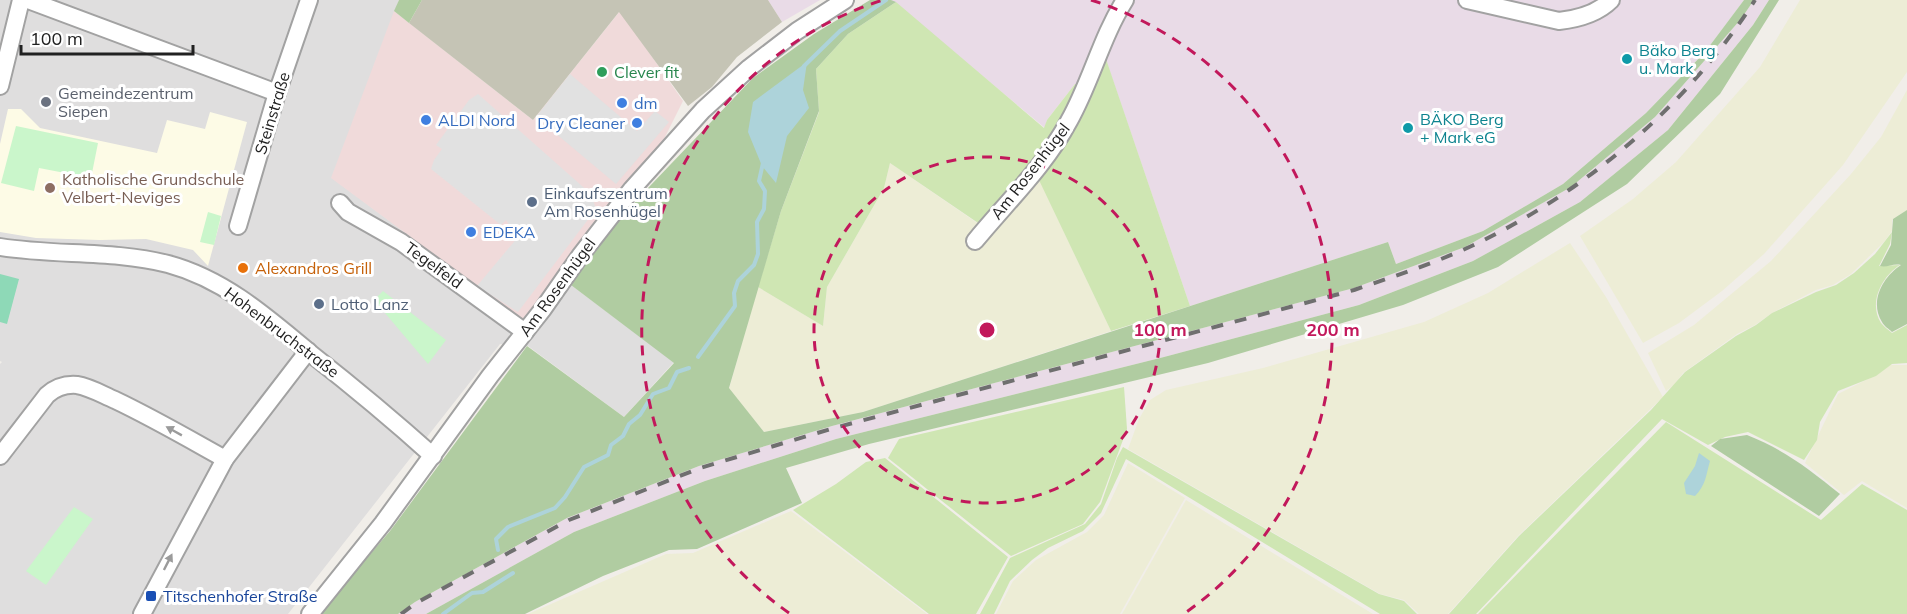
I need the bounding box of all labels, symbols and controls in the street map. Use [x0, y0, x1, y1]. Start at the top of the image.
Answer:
scale bar [21, 18, 194, 56]
text: 100 m [30, 27, 83, 50]
place label: Bäko Berg u. Mark [1639, 40, 1716, 78]
marker: Bäko Berg u. Mark [1620, 52, 1634, 66]
place label: Clever fit [614, 62, 680, 82]
marker: Clever fit [595, 65, 609, 79]
street label: Steinstraße [250, 69, 294, 157]
place label: Gemeindezentrum Siepen [58, 83, 194, 121]
place label: dm [634, 93, 658, 113]
marker: Gemeindezentrum Siepen [39, 95, 53, 109]
marker: dm [615, 96, 629, 110]
place label: BÄKO Berg + Mark eG [1420, 109, 1504, 147]
place label: ALDI Nord [438, 110, 515, 130]
marker: ALDI Nord [419, 113, 433, 127]
place label: Dry Cleaner [537, 113, 625, 133]
marker: Dry Cleaner [630, 116, 644, 130]
street label: Am Rosenhügel [986, 119, 1074, 223]
marker: BÄKO Berg + Mark eG [1401, 121, 1415, 135]
place label: Katholische Grundschule Velbert-Neviges [62, 169, 244, 207]
marker: Katholische Grundschule Velbert-Neviges [43, 181, 57, 195]
place label: Einkaufszentrum Am Rosenhügel [544, 183, 668, 221]
marker: Einkaufszentrum Am Rosenhügel [525, 195, 539, 209]
place label: EDEKA [483, 222, 535, 242]
marker: EDEKA [464, 225, 478, 239]
street label: Am Rosenhügel [515, 234, 599, 340]
street label: Tegelfeld [401, 237, 467, 293]
place label: Alexandros Grill [255, 258, 372, 278]
marker: Alexandros Grill [236, 261, 250, 275]
street label: Hohenbruchstraße [221, 282, 343, 382]
place label: Lotto Lanz [331, 294, 409, 314]
marker: Lotto Lanz [312, 297, 326, 311]
text: 100 m [1133, 318, 1187, 341]
text: 200 m [1306, 318, 1360, 341]
centre of rings [977, 320, 997, 340]
one-way arrow [165, 426, 182, 436]
one-way arrow [163, 553, 173, 571]
place label: Titschenhofer Straße [163, 586, 317, 606]
marker: Titschenhofer Straße [144, 589, 158, 603]

